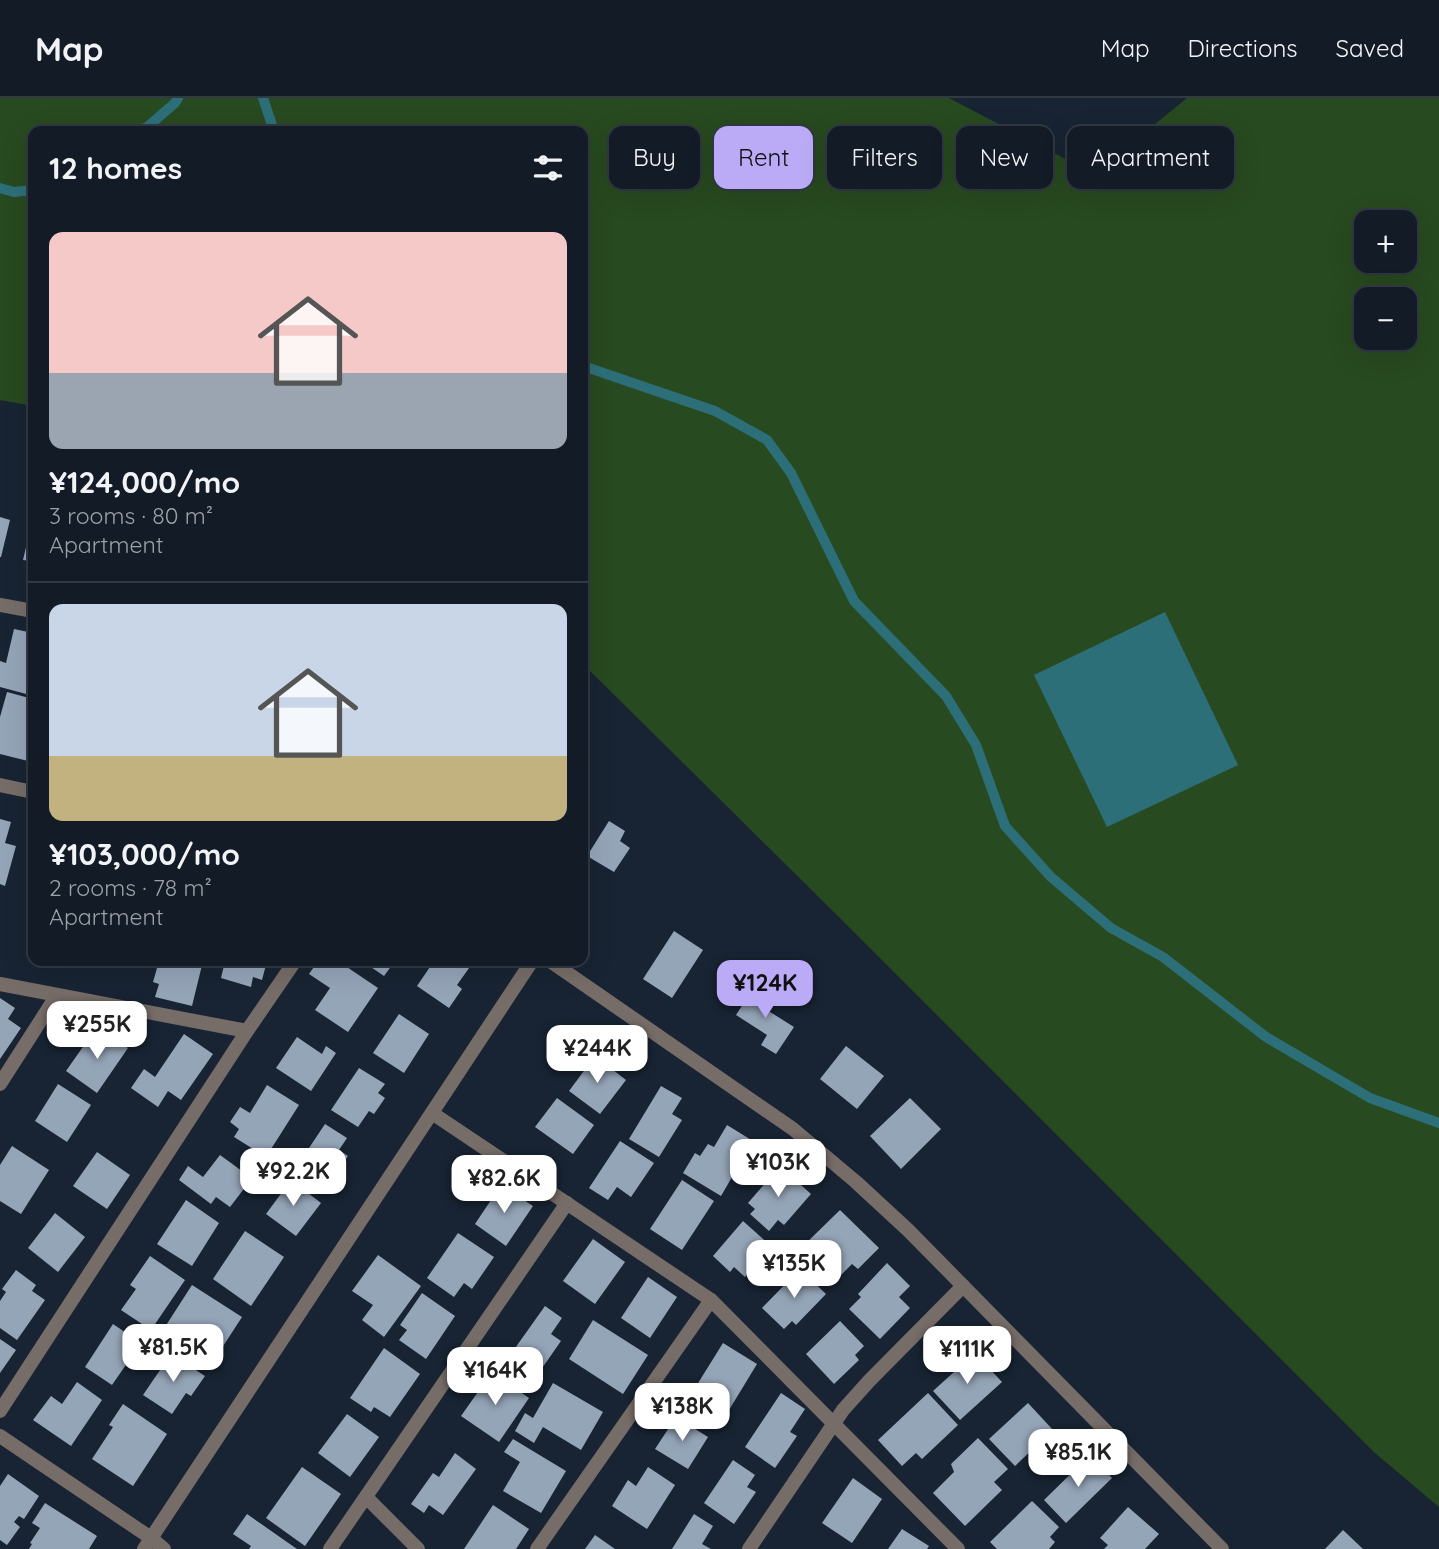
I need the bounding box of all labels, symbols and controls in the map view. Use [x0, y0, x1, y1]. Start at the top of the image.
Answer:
text: Map [35, 28, 103, 69]
text: Map [1101, 33, 1150, 63]
text: Directions [1188, 33, 1298, 63]
text: Saved [1336, 33, 1404, 63]
chip: Buy [609, 126, 700, 189]
chip: Rent [714, 126, 813, 189]
chip: Filters [827, 126, 942, 189]
chip: New [956, 126, 1053, 189]
chip: Apartment [1067, 126, 1234, 189]
text: 12 homes [49, 149, 182, 187]
icon: filters [529, 149, 567, 187]
map controls [1354, 210, 1417, 350]
button: + [1354, 210, 1417, 273]
icon: home [245, 278, 371, 404]
button: − [1354, 287, 1417, 350]
text: ¥124,000/mo [49, 463, 240, 501]
text: 3 rooms · 80 m² [49, 501, 213, 530]
text: Apartment [49, 530, 163, 559]
icon: home [245, 650, 371, 776]
text: ¥103,000/mo [49, 835, 240, 873]
text: 2 rooms · 78 m² [49, 873, 212, 902]
text: Apartment [49, 902, 163, 931]
pin: ¥124K [716, 960, 814, 1020]
text: ¥124K [733, 968, 797, 997]
pin: ¥255K [48, 1002, 146, 1061]
text: ¥255K [63, 1009, 131, 1038]
pin: ¥244K [548, 1026, 646, 1085]
text: ¥244K [563, 1033, 631, 1062]
pin: ¥103K [729, 1140, 827, 1199]
text: ¥103K [746, 1147, 810, 1176]
pin: ¥92.2K [236, 1148, 350, 1208]
text: ¥92.2K [256, 1156, 330, 1185]
pin: ¥82.6K [447, 1156, 561, 1215]
text: ¥82.6K [468, 1163, 540, 1192]
pin: ¥135K [745, 1240, 843, 1300]
text: ¥135K [762, 1248, 826, 1277]
pin: ¥81.5K [116, 1324, 230, 1384]
pin: ¥111K [918, 1326, 1016, 1386]
text: ¥81.5K [138, 1332, 208, 1361]
text: ¥111K [939, 1334, 995, 1363]
pin: ¥164K [446, 1348, 544, 1407]
text: ¥164K [463, 1355, 527, 1384]
pin: ¥138K [633, 1384, 731, 1443]
text: ¥138K [651, 1391, 713, 1420]
pin: ¥85.1K [1021, 1430, 1135, 1489]
text: ¥85.1K [1044, 1437, 1112, 1466]

